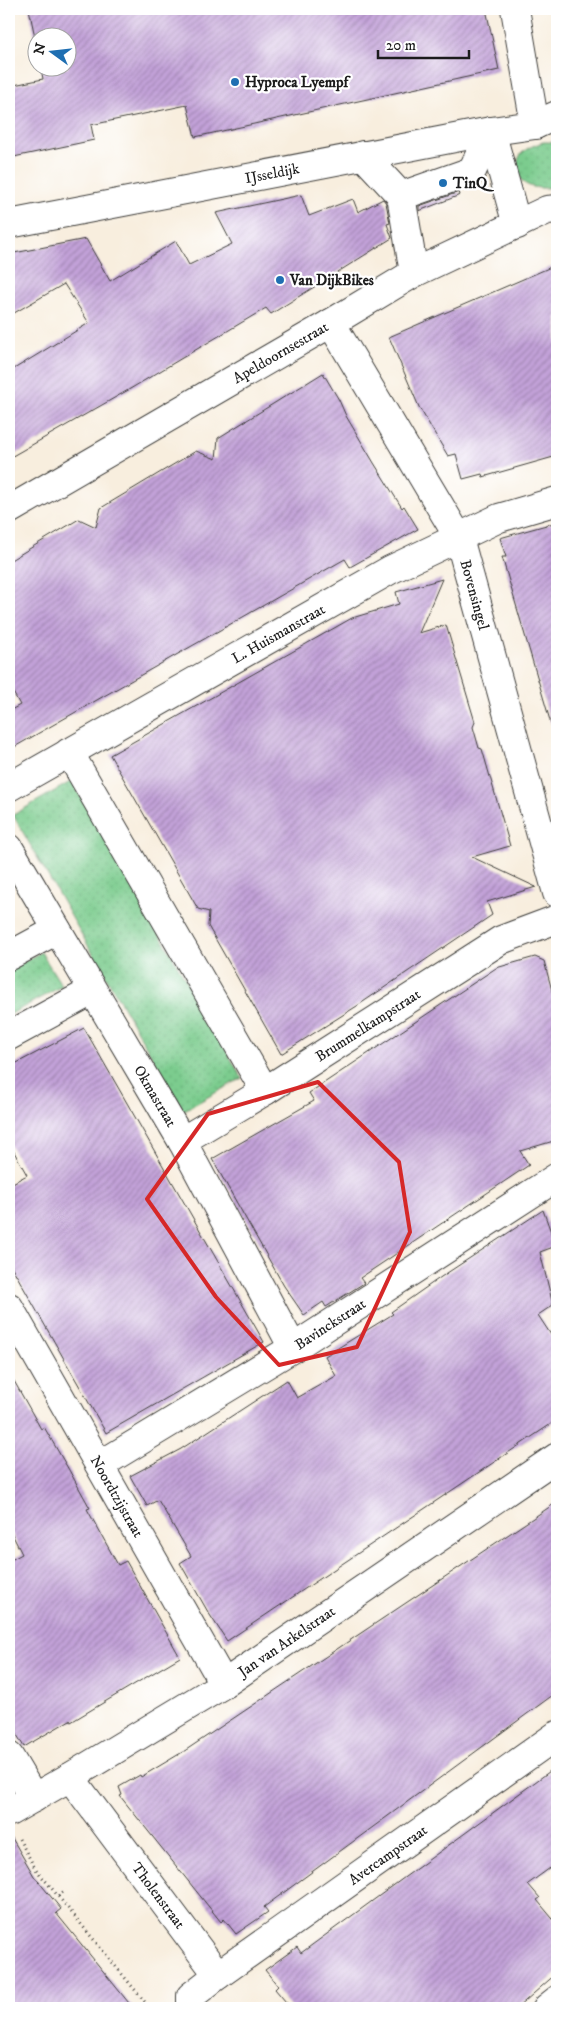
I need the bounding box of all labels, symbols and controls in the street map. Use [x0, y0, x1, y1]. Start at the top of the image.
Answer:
north arrow [28, 28, 78, 78]
scale bar [378, 28, 470, 60]
text: 20 m [386, 36, 416, 55]
text: N [30, 41, 51, 57]
place label: Hyproca Lyempf [245, 73, 351, 92]
marker: Hyproca Lyempf [229, 76, 241, 88]
street label: IJsseldijk [243, 159, 302, 188]
place label: TinQ [452, 174, 494, 193]
marker: TinQ [437, 177, 449, 189]
place label: Van DijkBikes [289, 271, 374, 290]
marker: Van DijkBikes [274, 274, 286, 286]
street label: Apeldoornsestraat [229, 317, 332, 388]
street label: Bovensingel [456, 557, 494, 632]
street label: L. Huismanstraat [228, 599, 329, 668]
street label: Brummelkampstraat [312, 984, 424, 1066]
street label: Okmastraat [130, 1062, 181, 1131]
street label: Bavinckstraat [291, 1294, 370, 1354]
street label: Noordtzijstraat [86, 1452, 148, 1541]
street label: Jan van Arkelstraat [233, 1601, 339, 1682]
street label: Avercampstraat [345, 1820, 431, 1889]
street label: Tholenstraat [128, 1859, 190, 1933]

